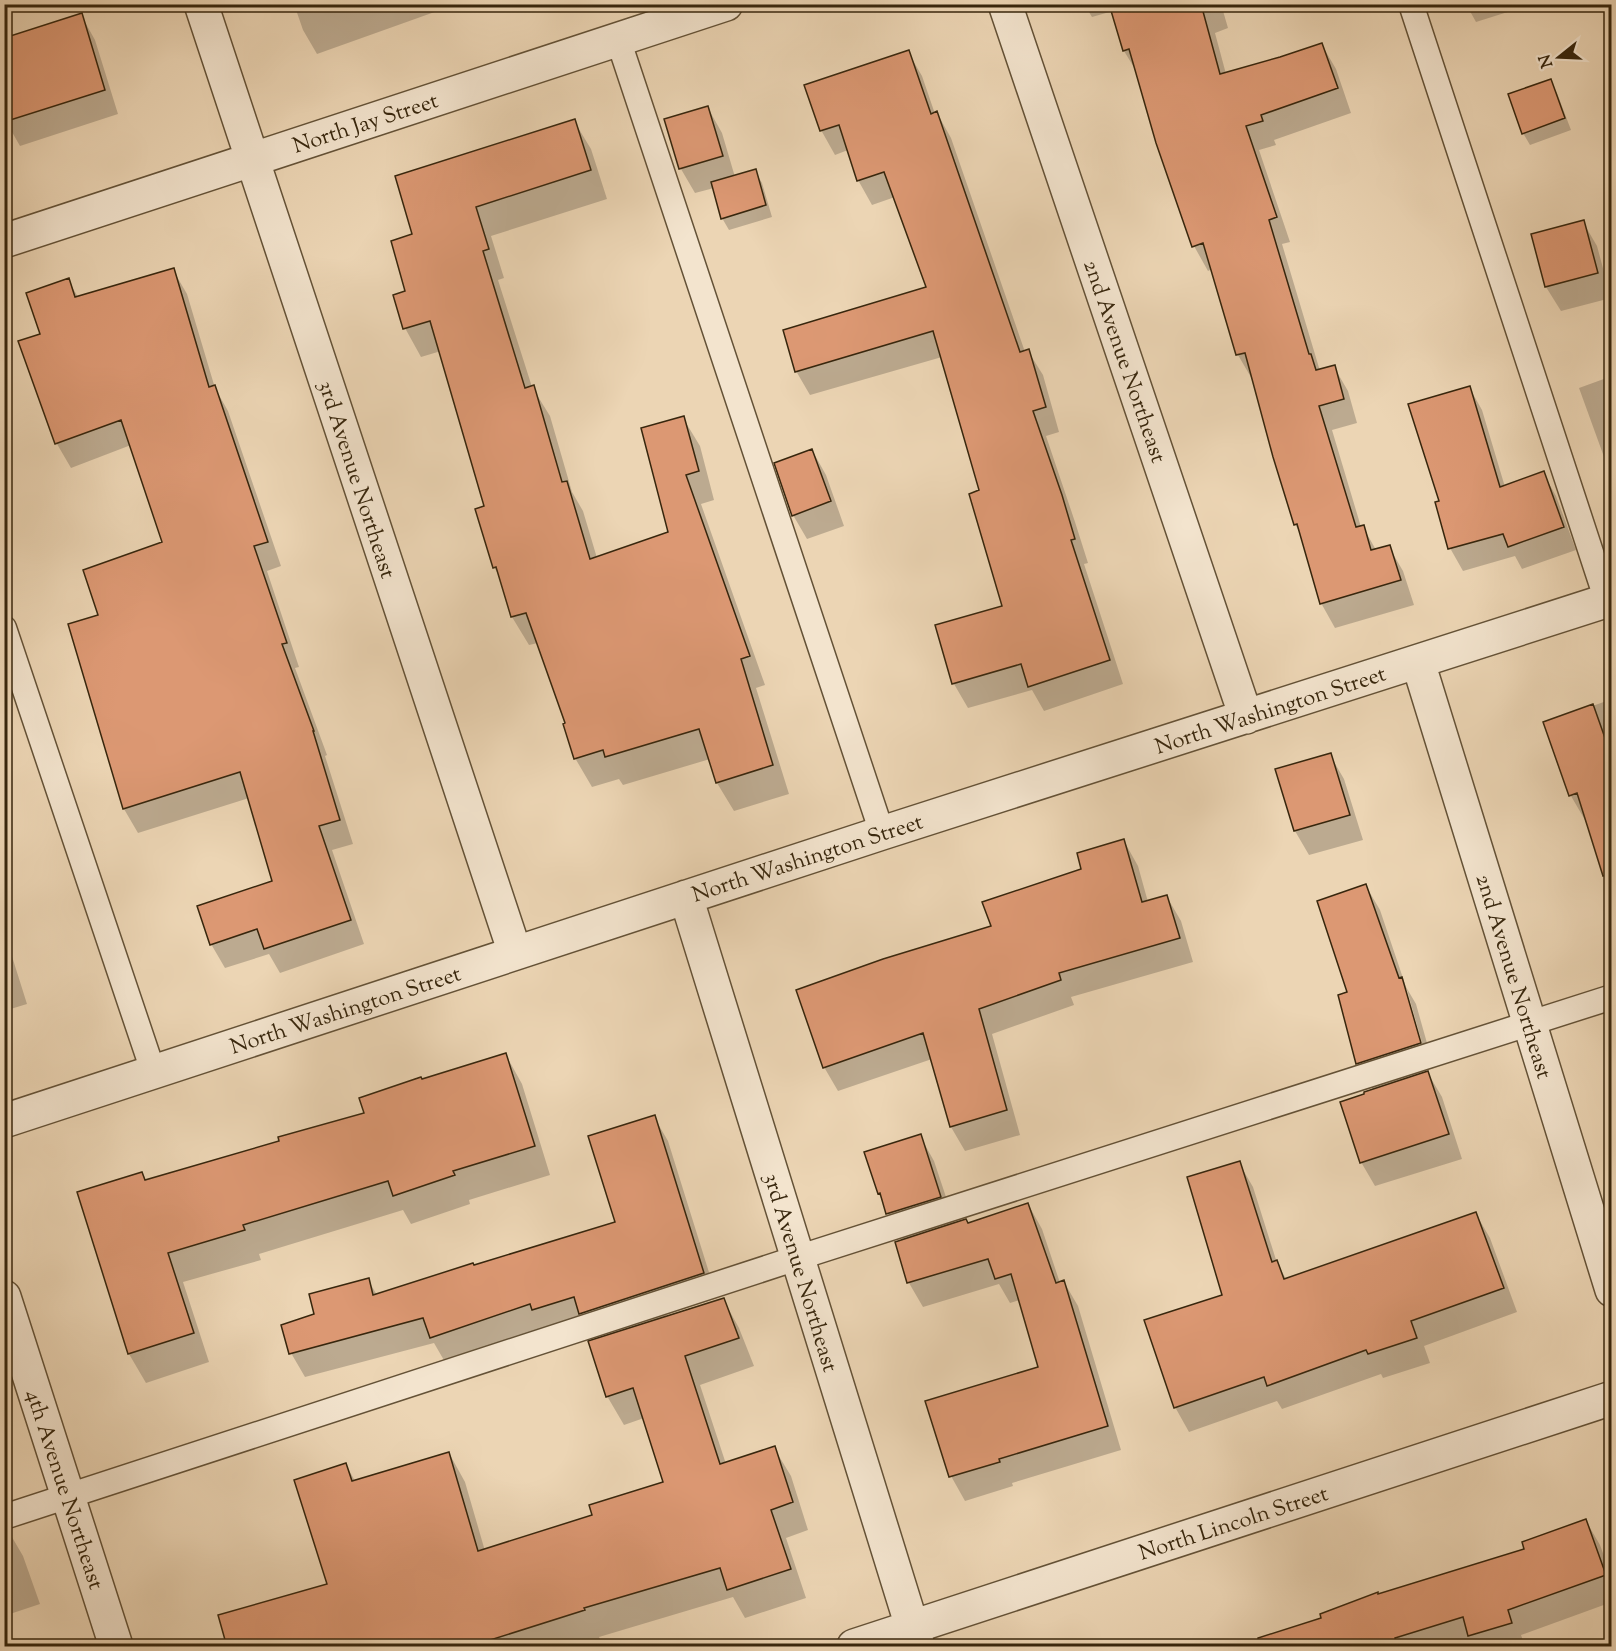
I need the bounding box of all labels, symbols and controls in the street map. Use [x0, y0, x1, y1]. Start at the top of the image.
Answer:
north arrow [1529, 27, 1589, 87]
text: N [1534, 51, 1560, 70]
street label: North Jay Street [289, 86, 443, 163]
street label: 2nd Avenue Northeast [1073, 256, 1173, 468]
street label: 3rd Avenue Northeast [308, 377, 402, 584]
street label: North Washington Street [1151, 659, 1391, 764]
street label: North Washington Street [688, 807, 928, 912]
street label: 2nd Avenue Northeast [1466, 870, 1559, 1084]
street label: North Washington Street [226, 959, 466, 1064]
street label: 3rd Avenue Northeast [754, 1169, 845, 1377]
street label: 4th Avenue Northeast [16, 1386, 111, 1594]
street label: North Lincoln Street [1135, 1479, 1333, 1571]

